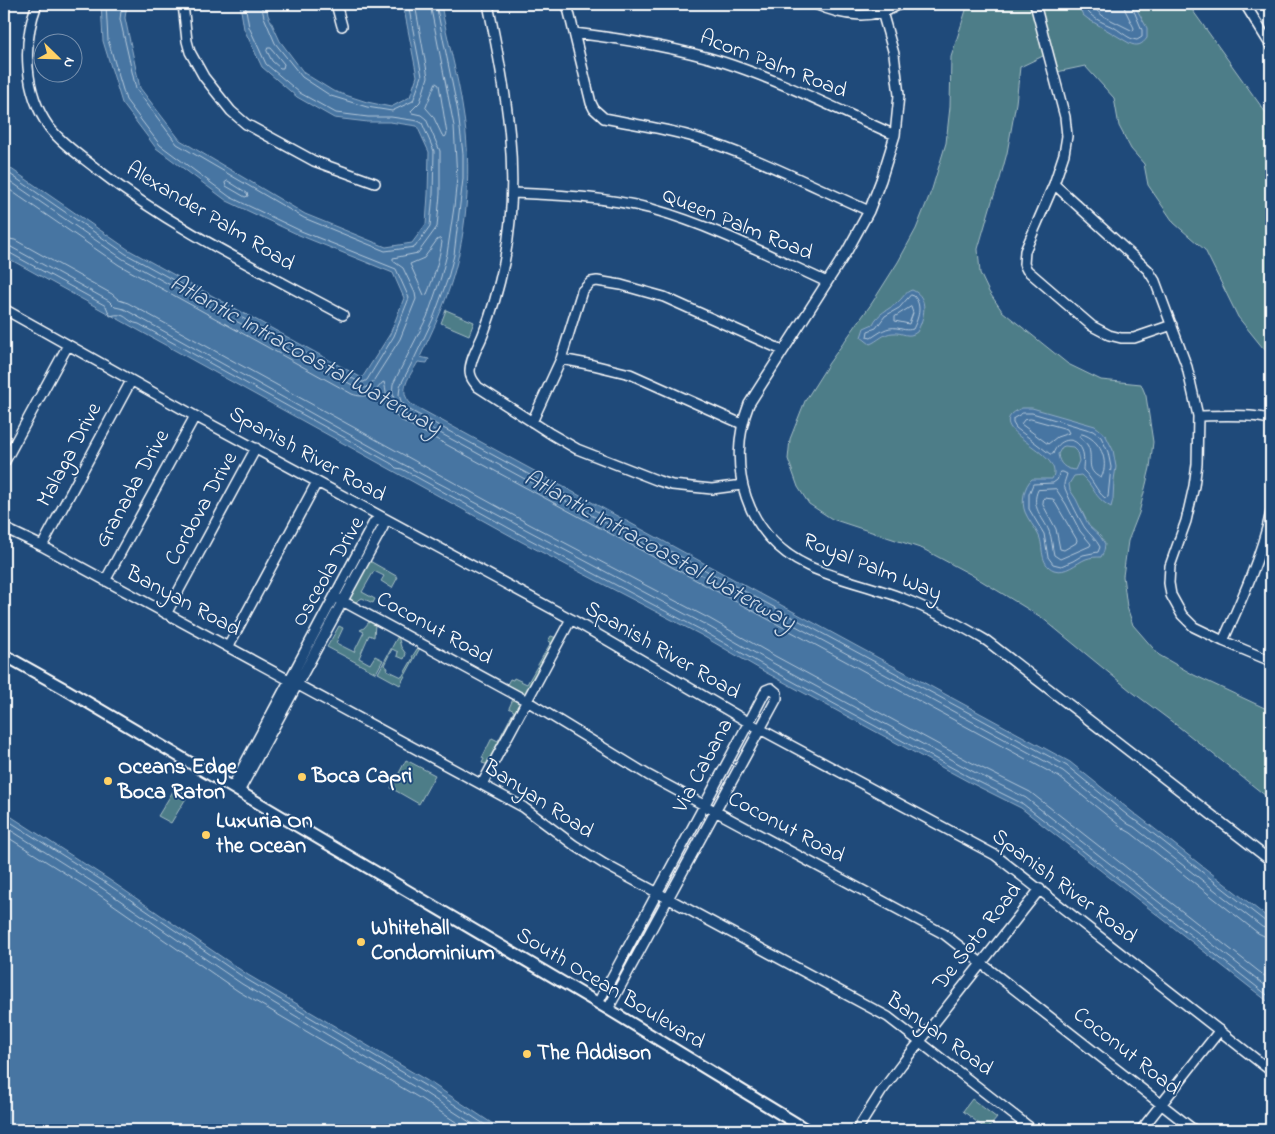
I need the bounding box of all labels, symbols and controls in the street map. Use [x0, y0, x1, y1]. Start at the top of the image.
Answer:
street label: Acorn Palm Road [695, 22, 851, 108]
north arrow [32, 32, 82, 82]
text: N [57, 54, 80, 71]
street label: Alexander Palm Road [120, 154, 300, 280]
street label: Queen Palm Road [657, 180, 817, 270]
water label: Atlantic Intracoastal Waterway [163, 267, 448, 446]
street label: Malaga Drive [29, 397, 112, 513]
street label: Spanish River Road [223, 399, 391, 511]
street label: Granada Drive [87, 424, 179, 554]
street label: Cordova Drive [157, 446, 247, 572]
water label: Atlantic Intracoastal Waterway [517, 462, 802, 641]
street label: Osceola Drive [284, 511, 374, 633]
street label: Royal Palm Way [797, 526, 946, 611]
street label: Banyan Road [119, 558, 246, 647]
street label: Coconut Road [370, 584, 498, 674]
street label: Spanish River Road [578, 593, 746, 709]
street label: Via Cabana [665, 713, 742, 820]
place label: Oceans Edge Boca Raton [117, 752, 238, 809]
street label: Banyan Road [475, 752, 599, 849]
place label: Boca Capri [311, 761, 412, 793]
marker: Boca Capri [296, 771, 308, 783]
marker: Oceans Edge Boca Raton [102, 775, 114, 787]
street label: Coconut Road [722, 784, 850, 872]
place label: Luxuria On the Ocean [215, 806, 313, 863]
street label: Spanish River Road [984, 821, 1144, 953]
marker: Luxuria On the Ocean [200, 829, 212, 841]
street label: De Soto Road [925, 876, 1030, 999]
place label: Whitehall Condominium [371, 913, 495, 970]
street label: South Ocean Boulevard [509, 920, 711, 1058]
marker: Whitehall Condominium [355, 936, 367, 948]
street label: Banyan Road [877, 984, 999, 1086]
street label: Coconut Road [1065, 1000, 1187, 1104]
place label: The Addison [537, 1038, 651, 1070]
marker: The Addison [521, 1048, 533, 1060]

